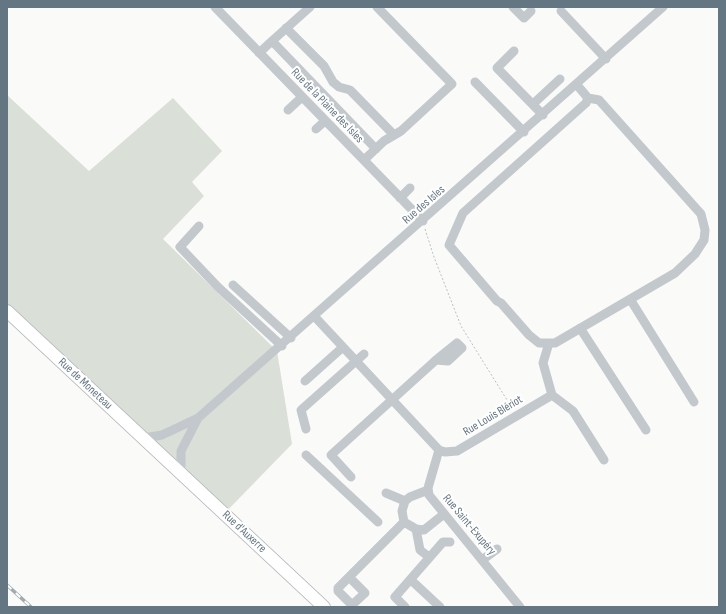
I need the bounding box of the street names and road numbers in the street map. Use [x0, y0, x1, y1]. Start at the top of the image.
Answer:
street label: Rue de la Plaine des Isles [288, 66, 366, 146]
street label: Rue des Isles [400, 183, 448, 227]
street label: Rue de Moneteau [55, 355, 115, 413]
street label: Rue Louis Blériot [461, 393, 525, 439]
street label: Rue Saint-Exupéry [439, 492, 499, 558]
street label: Rue d'Auxerre [219, 508, 269, 556]

